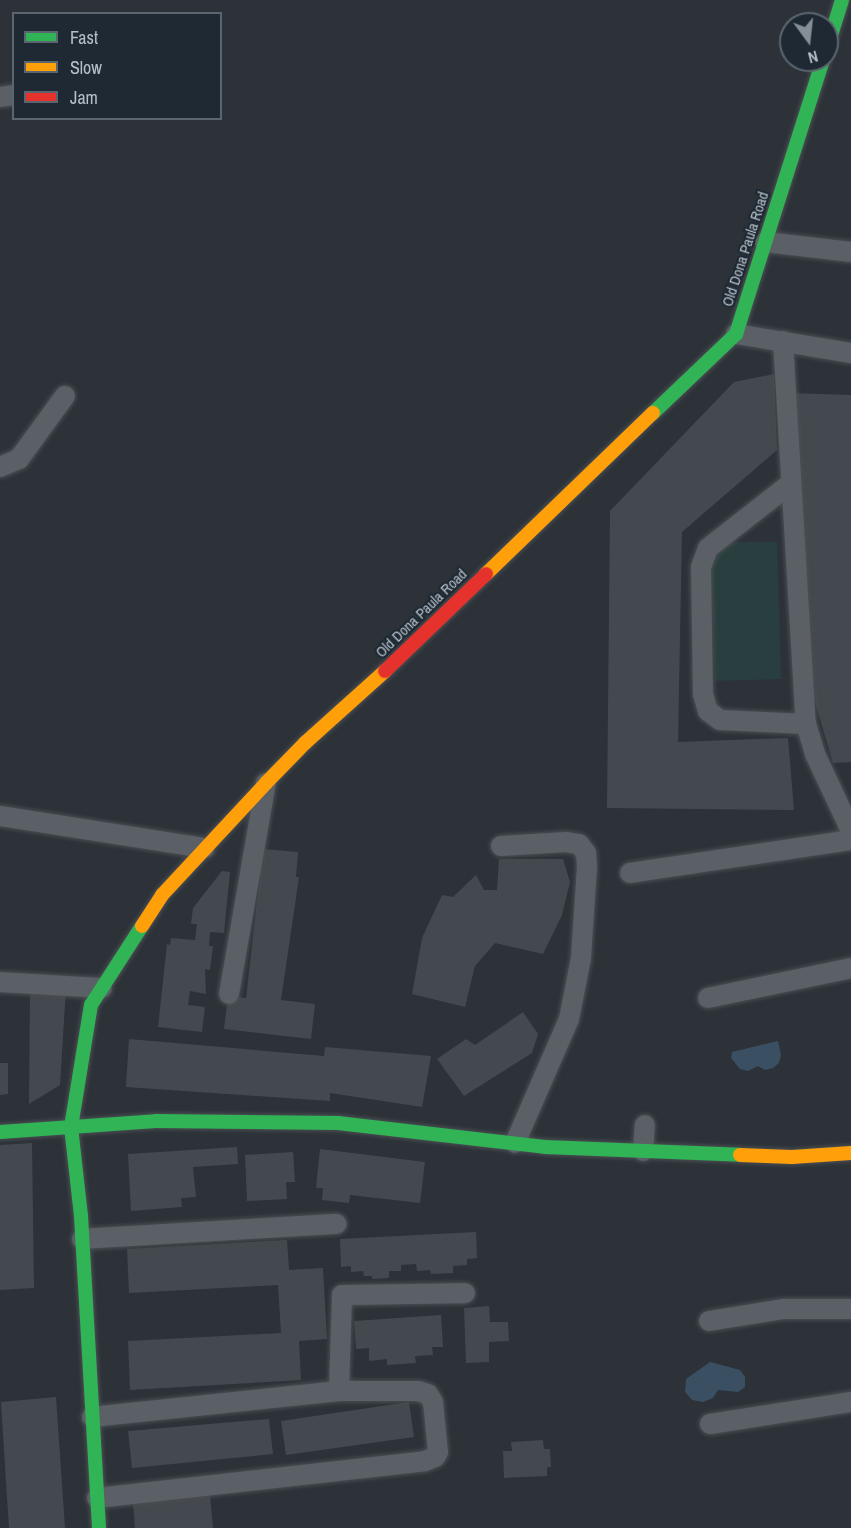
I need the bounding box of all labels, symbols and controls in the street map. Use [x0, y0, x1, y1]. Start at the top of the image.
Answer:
legend [12, 12, 222, 120]
north arrow [779, 12, 839, 72]
text: Fast [70, 25, 98, 50]
text: N [806, 46, 821, 69]
text: Slow [70, 55, 102, 80]
text: Jam [70, 85, 98, 110]
street label: Old Dona Paula Road [718, 189, 772, 309]
street label: Old Dona Paula Road [372, 565, 470, 661]

